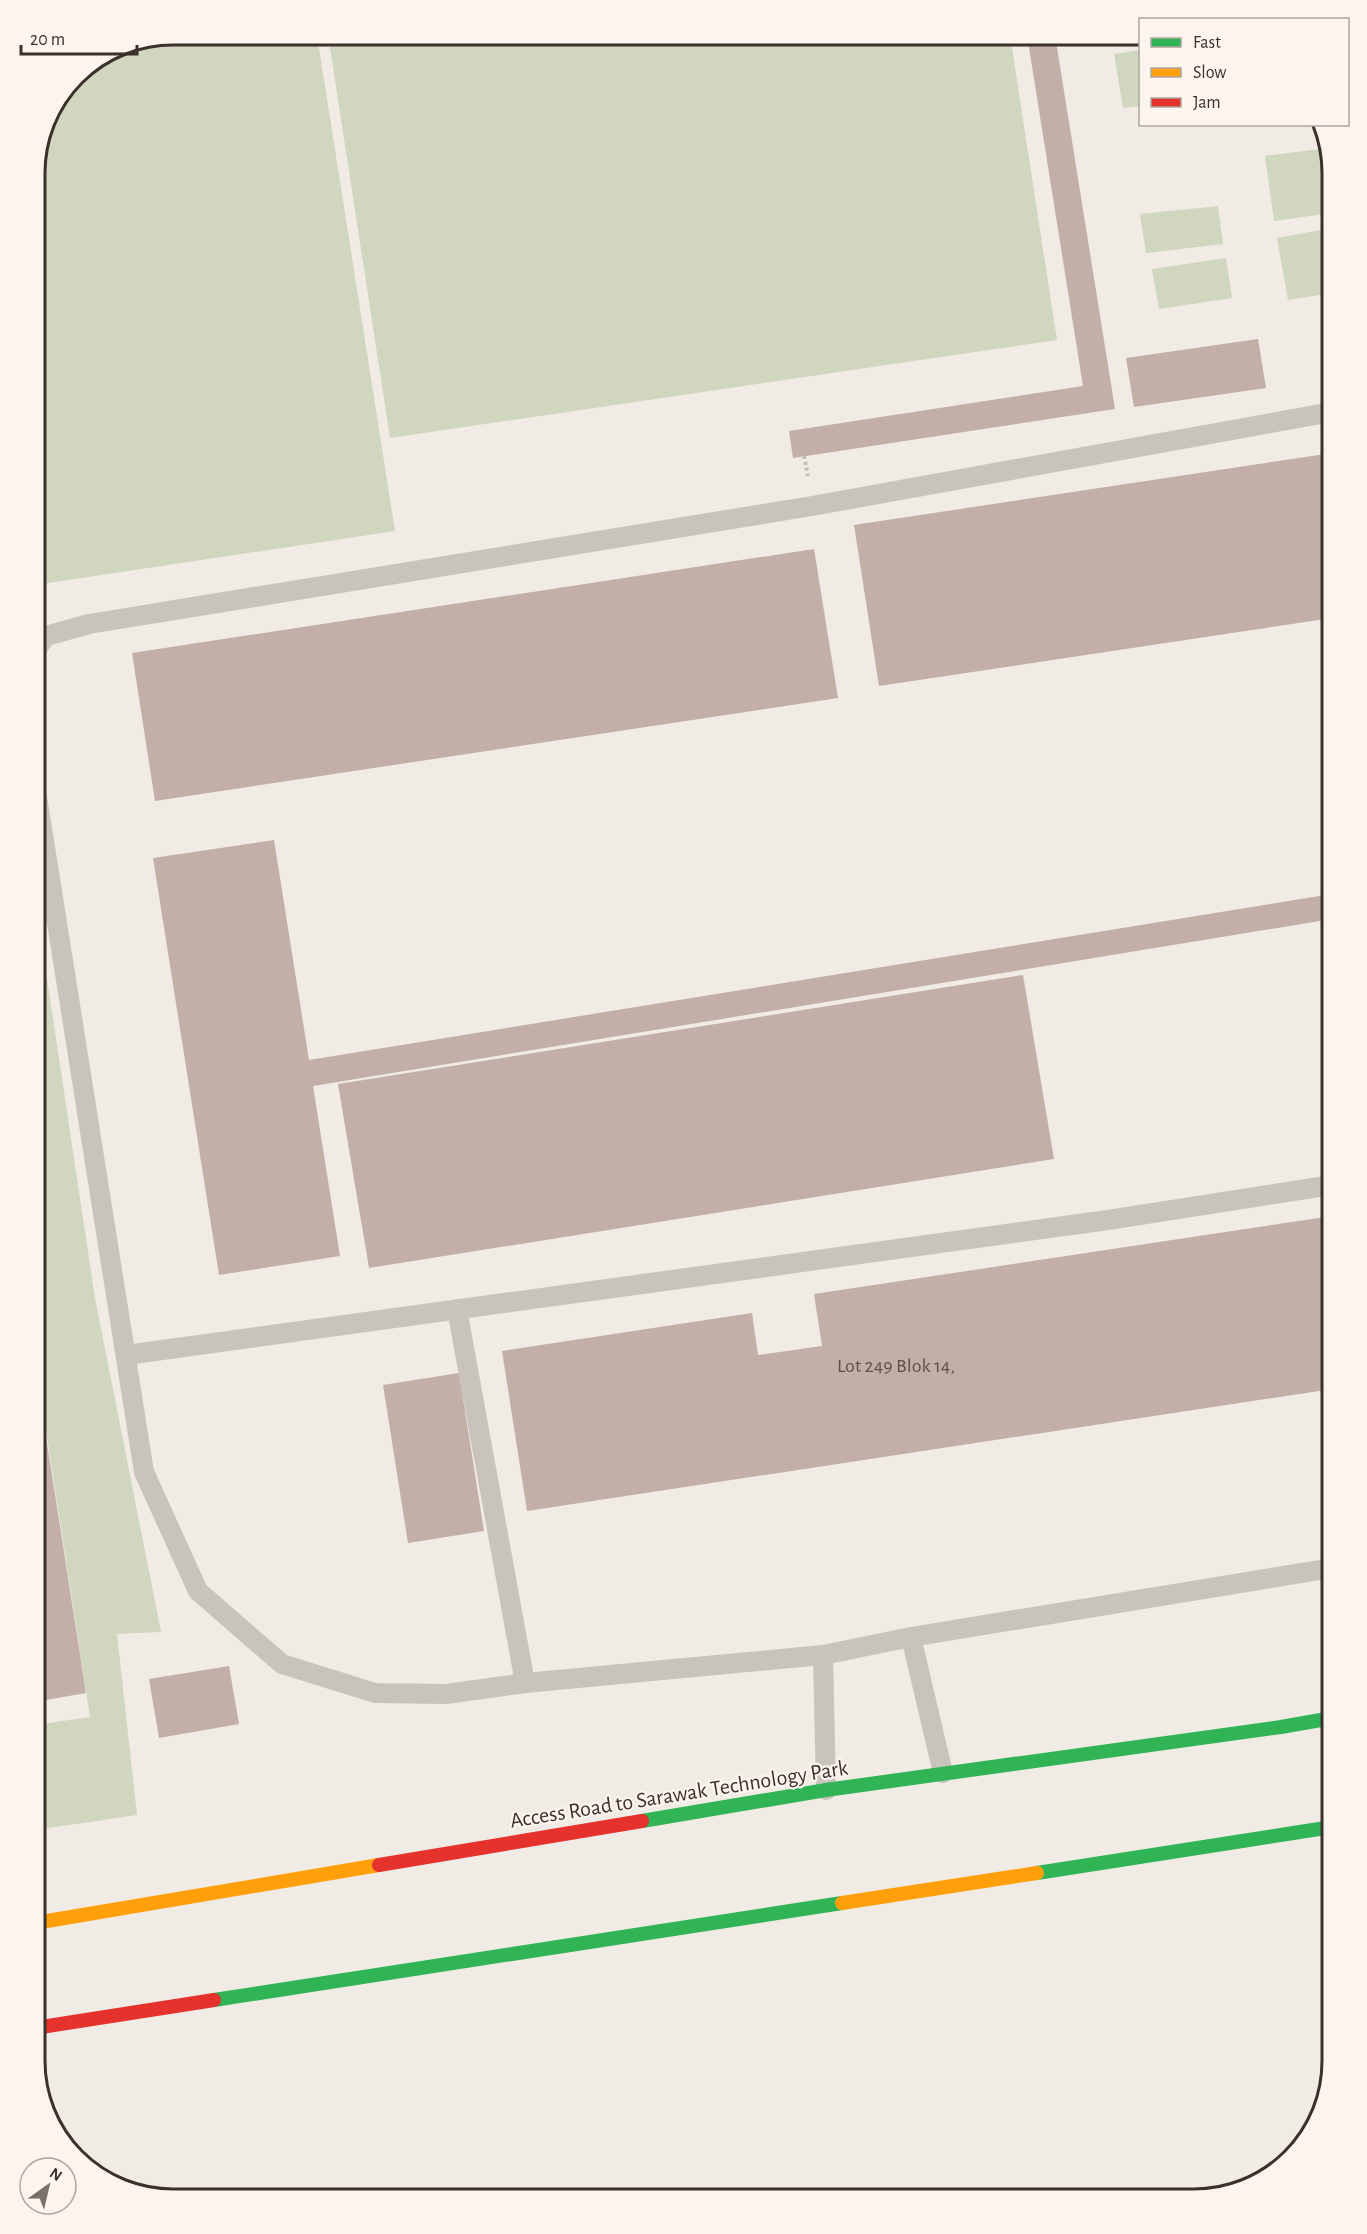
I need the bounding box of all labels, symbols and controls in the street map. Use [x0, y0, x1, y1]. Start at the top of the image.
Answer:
scale bar [21, 18, 136, 56]
legend [1139, 18, 1349, 126]
text: 20 m [30, 31, 65, 49]
text: Fast [1193, 34, 1221, 52]
text: Slow [1193, 64, 1226, 82]
text: Jam [1193, 94, 1221, 112]
house number: Lot 249 Blok 14, [837, 1356, 955, 1376]
street label: Access Road to Sarawak Technology Park [508, 1756, 850, 1832]
north arrow [18, 2156, 78, 2216]
text: N [47, 2165, 65, 2184]

